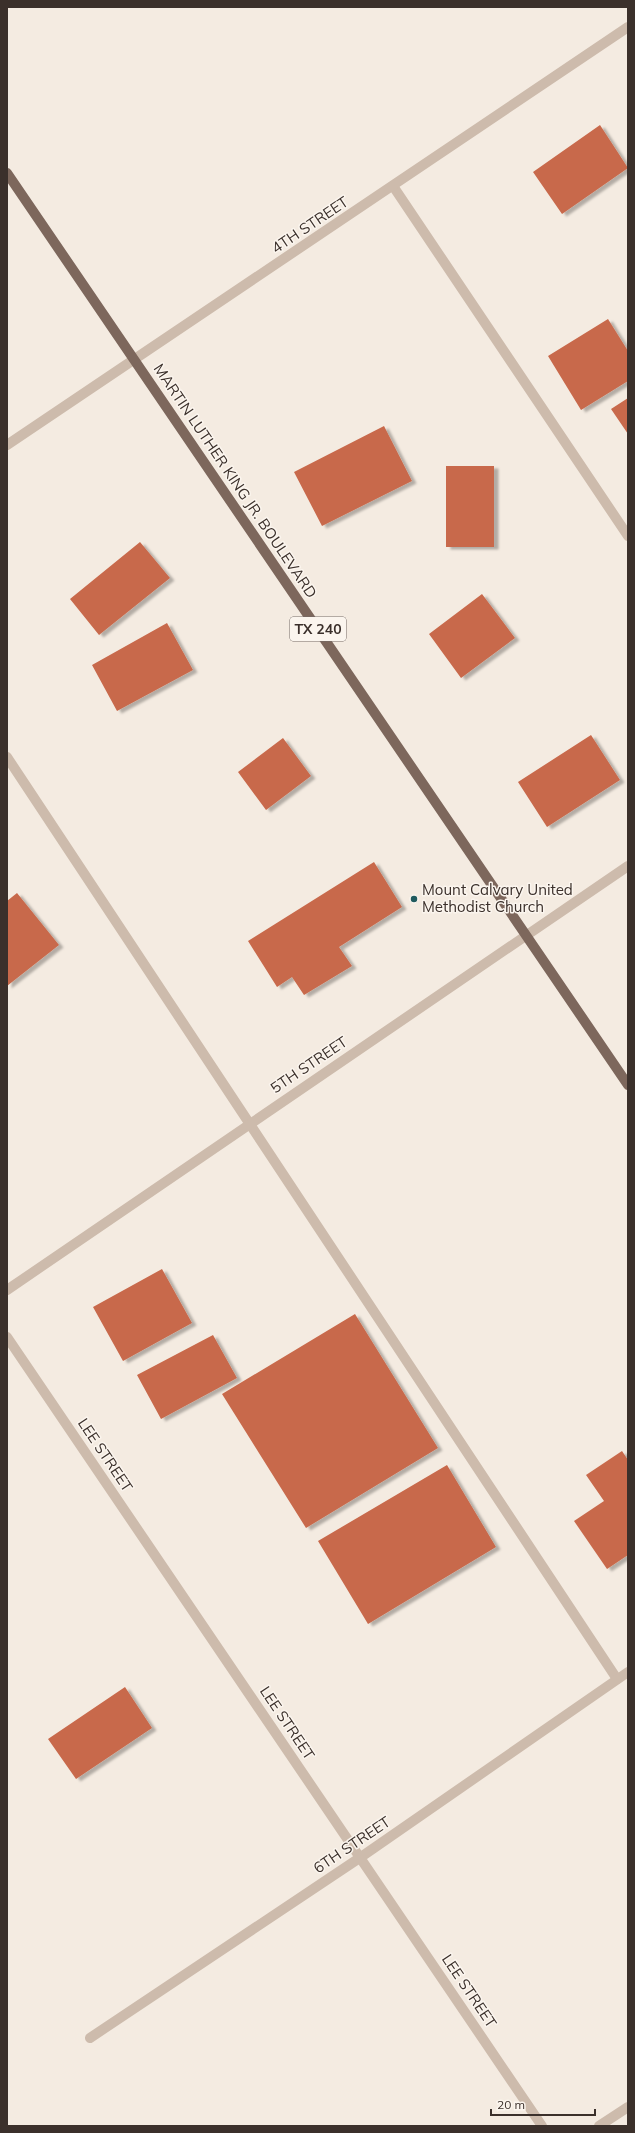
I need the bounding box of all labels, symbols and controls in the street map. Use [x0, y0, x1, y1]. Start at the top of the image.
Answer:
street label: 4TH STREET [268, 192, 352, 257]
street label: MARTIN LUTHER KING JR. BOULEVARD [150, 360, 321, 602]
road number: TX 240 [290, 617, 346, 641]
place label: Mount Calvary United Methodist Church [422, 880, 573, 916]
marker: Mount Calvary United Methodist Church [409, 894, 419, 904]
street label: 5TH STREET [267, 1032, 351, 1097]
street label: LEE STREET [74, 1414, 137, 1495]
street label: LEE STREET [256, 1682, 319, 1763]
street label: 6TH STREET [310, 1812, 394, 1877]
street label: LEE STREET [438, 1950, 501, 2031]
scale bar [491, 2091, 595, 2117]
text: 20 m [497, 2097, 525, 2112]

